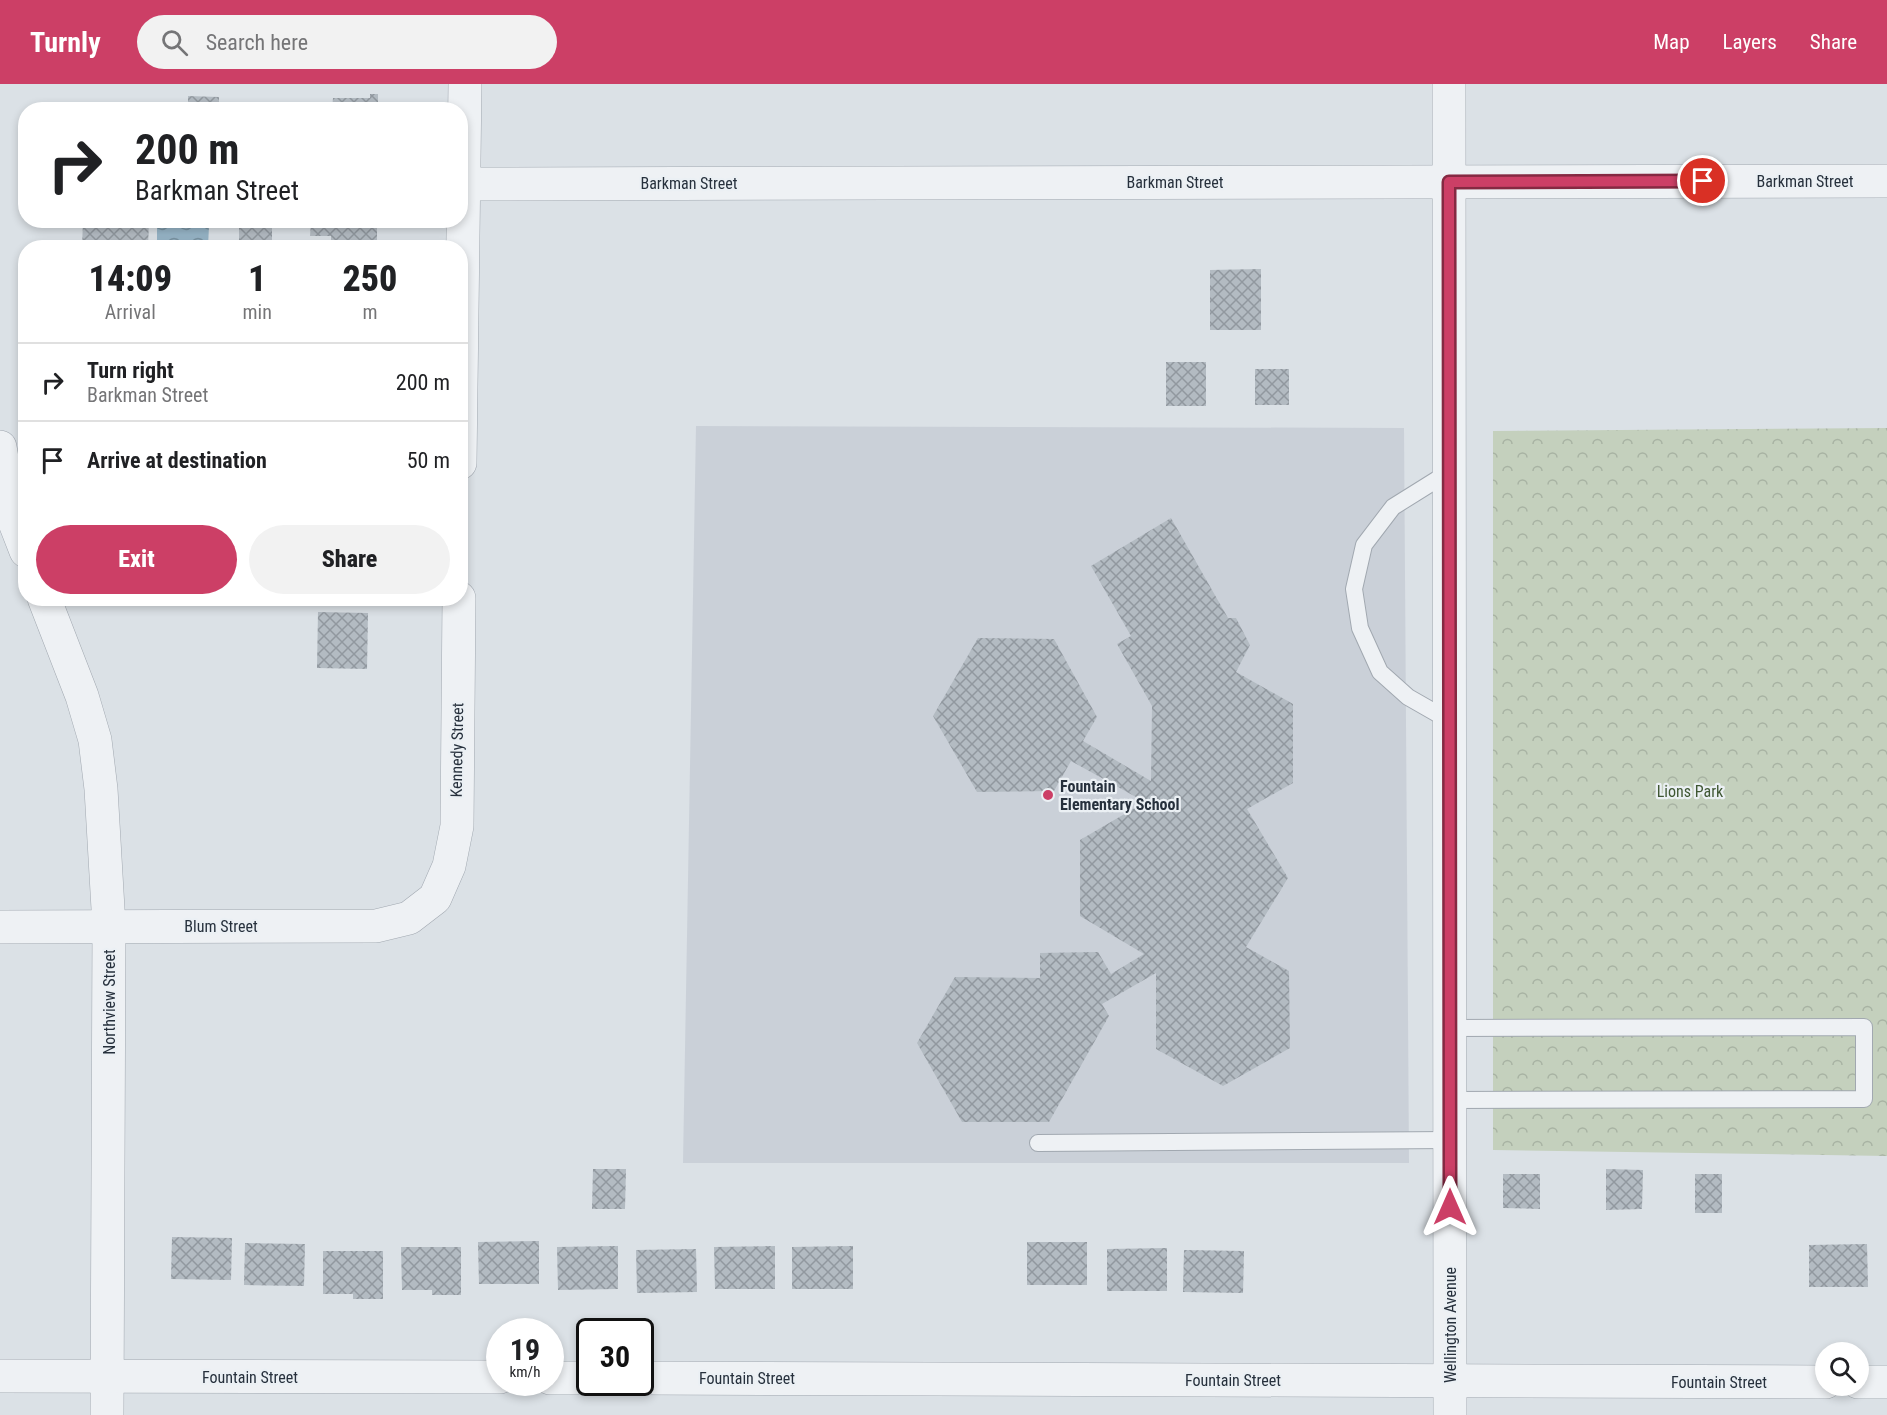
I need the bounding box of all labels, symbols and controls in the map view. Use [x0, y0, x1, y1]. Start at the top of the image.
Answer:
search box [137, 15, 557, 69]
text: Turnly [30, 26, 101, 59]
icon: search [158, 26, 191, 59]
text: Search here [206, 30, 308, 55]
text: Map [1653, 30, 1690, 54]
text: Layers [1723, 30, 1777, 54]
text: Share [1810, 30, 1857, 54]
text: 200 m [135, 125, 240, 174]
icon: right [36, 126, 114, 204]
pin [1677, 155, 1728, 206]
icon: arrive [1686, 164, 1719, 197]
street label: Barkman Street [1756, 172, 1854, 191]
street label: Barkman Street [1126, 173, 1224, 192]
street label: Barkman Street [640, 174, 738, 193]
text: Barkman Street [135, 175, 299, 207]
text: 14:09 [89, 258, 172, 300]
text: 1 [248, 258, 266, 300]
text: 250 [342, 258, 397, 300]
text: Arrival [105, 300, 156, 324]
text: min [243, 300, 272, 324]
text: m [362, 300, 377, 324]
text: Turn right [87, 358, 174, 383]
icon: right [36, 366, 69, 399]
text: 200 m [396, 370, 450, 395]
text: Barkman Street [87, 383, 208, 407]
icon: arrive [36, 444, 69, 477]
text: Arrive at destination [87, 448, 267, 473]
text: 50 m [407, 448, 450, 473]
button: Exit [36, 525, 237, 594]
button: Share [249, 525, 450, 594]
street label: Kennedy Street [447, 702, 467, 798]
place label: Fountain Elementary School [1060, 777, 1179, 814]
park label: Lions Park [1657, 782, 1724, 801]
marker: Fountain Elementary School [1041, 788, 1055, 802]
street label: Blum Street [184, 917, 258, 936]
street label: Northview Street [100, 949, 119, 1055]
position arrow [1418, 1175, 1482, 1239]
street label: Wellington Avenue [1441, 1267, 1460, 1383]
speed limit sign: 30 [576, 1318, 654, 1396]
text: 19 [510, 1332, 540, 1367]
map controls [1815, 1342, 1869, 1396]
button: search [1815, 1342, 1869, 1396]
text: km/h [510, 1363, 540, 1381]
street label: Fountain Street [202, 1368, 298, 1387]
street label: Fountain Street [699, 1369, 795, 1388]
street label: Fountain Street [1185, 1371, 1281, 1390]
street label: Fountain Street [1671, 1373, 1767, 1392]

